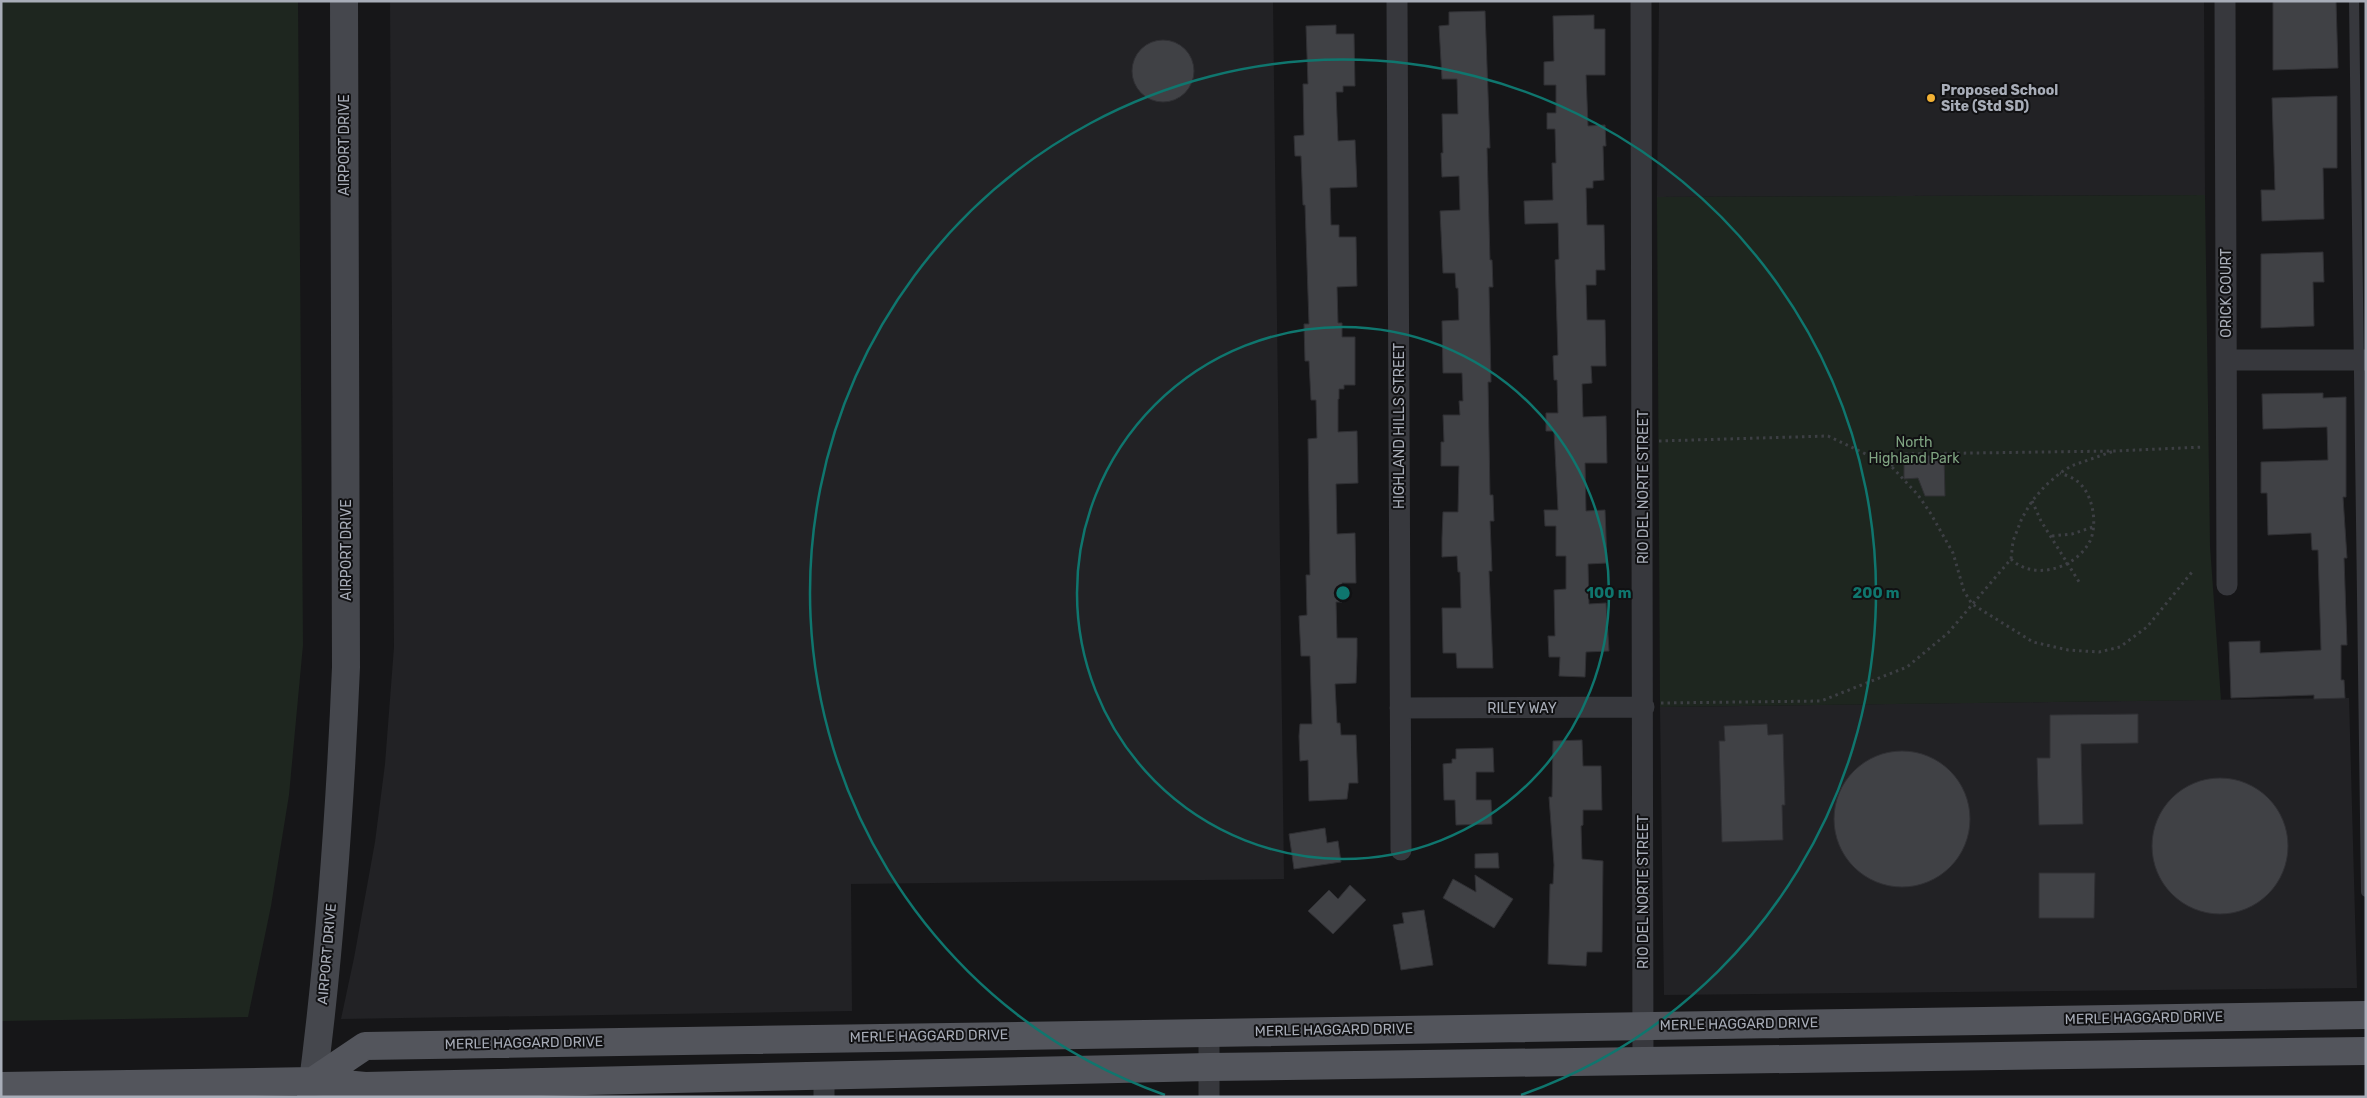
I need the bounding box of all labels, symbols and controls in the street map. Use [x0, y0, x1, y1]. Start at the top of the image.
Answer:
place label: Proposed School Site (Std SD) [1941, 82, 2058, 115]
marker: Proposed School Site (Std SD) [1925, 92, 1937, 104]
street label: AIRPORT DRIVE [336, 94, 353, 196]
street label: ORICK COURT [2218, 248, 2235, 338]
street label: HIGHLAND HILLS STREET [1391, 343, 1408, 509]
street label: RIO DEL NORTE STREET [1635, 410, 1652, 564]
park label: North Highland Park [1869, 434, 1960, 467]
street label: AIRPORT DRIVE [338, 499, 355, 601]
centre of rings [1334, 584, 1352, 602]
text: 100 m [1587, 584, 1631, 602]
text: 200 m [1852, 584, 1900, 602]
street label: RILEY WAY [1487, 700, 1557, 717]
street label: RIO DEL NORTE STREET [1635, 815, 1652, 969]
street label: AIRPORT DRIVE [314, 903, 340, 1005]
street label: MERLE HAGGARD DRIVE [2065, 1008, 2223, 1028]
street label: MERLE HAGGARD DRIVE [1660, 1014, 1818, 1034]
street label: MERLE HAGGARD DRIVE [1255, 1020, 1413, 1040]
street label: MERLE HAGGARD DRIVE [850, 1026, 1008, 1046]
street label: MERLE HAGGARD DRIVE [445, 1033, 603, 1053]

